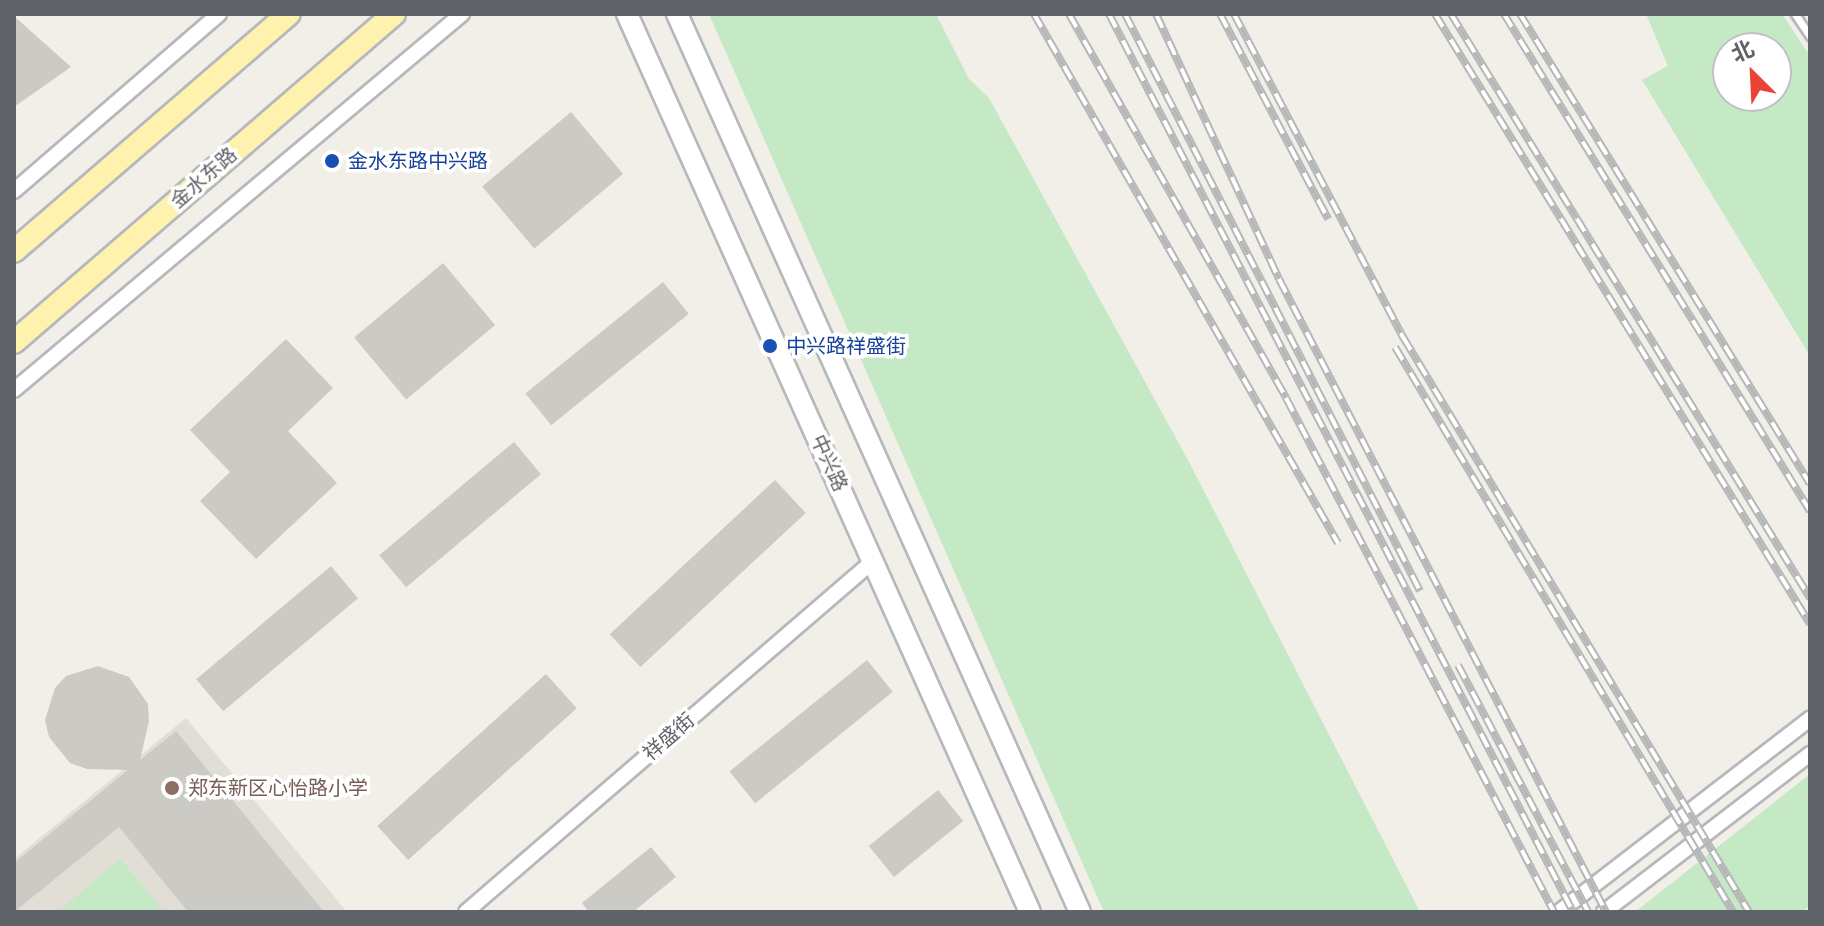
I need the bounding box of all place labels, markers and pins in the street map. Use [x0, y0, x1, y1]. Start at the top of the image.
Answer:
place label: 金水东路中兴路 [348, 149, 488, 173]
marker: 金水东路中兴路 [323, 152, 341, 170]
place label: 中兴路祥盛街 [786, 334, 906, 358]
marker: 中兴路祥盛街 [761, 337, 779, 355]
place label: 郑东新区心怡路小学 [188, 776, 368, 800]
marker: 郑东新区心怡路小学 [163, 779, 181, 797]

